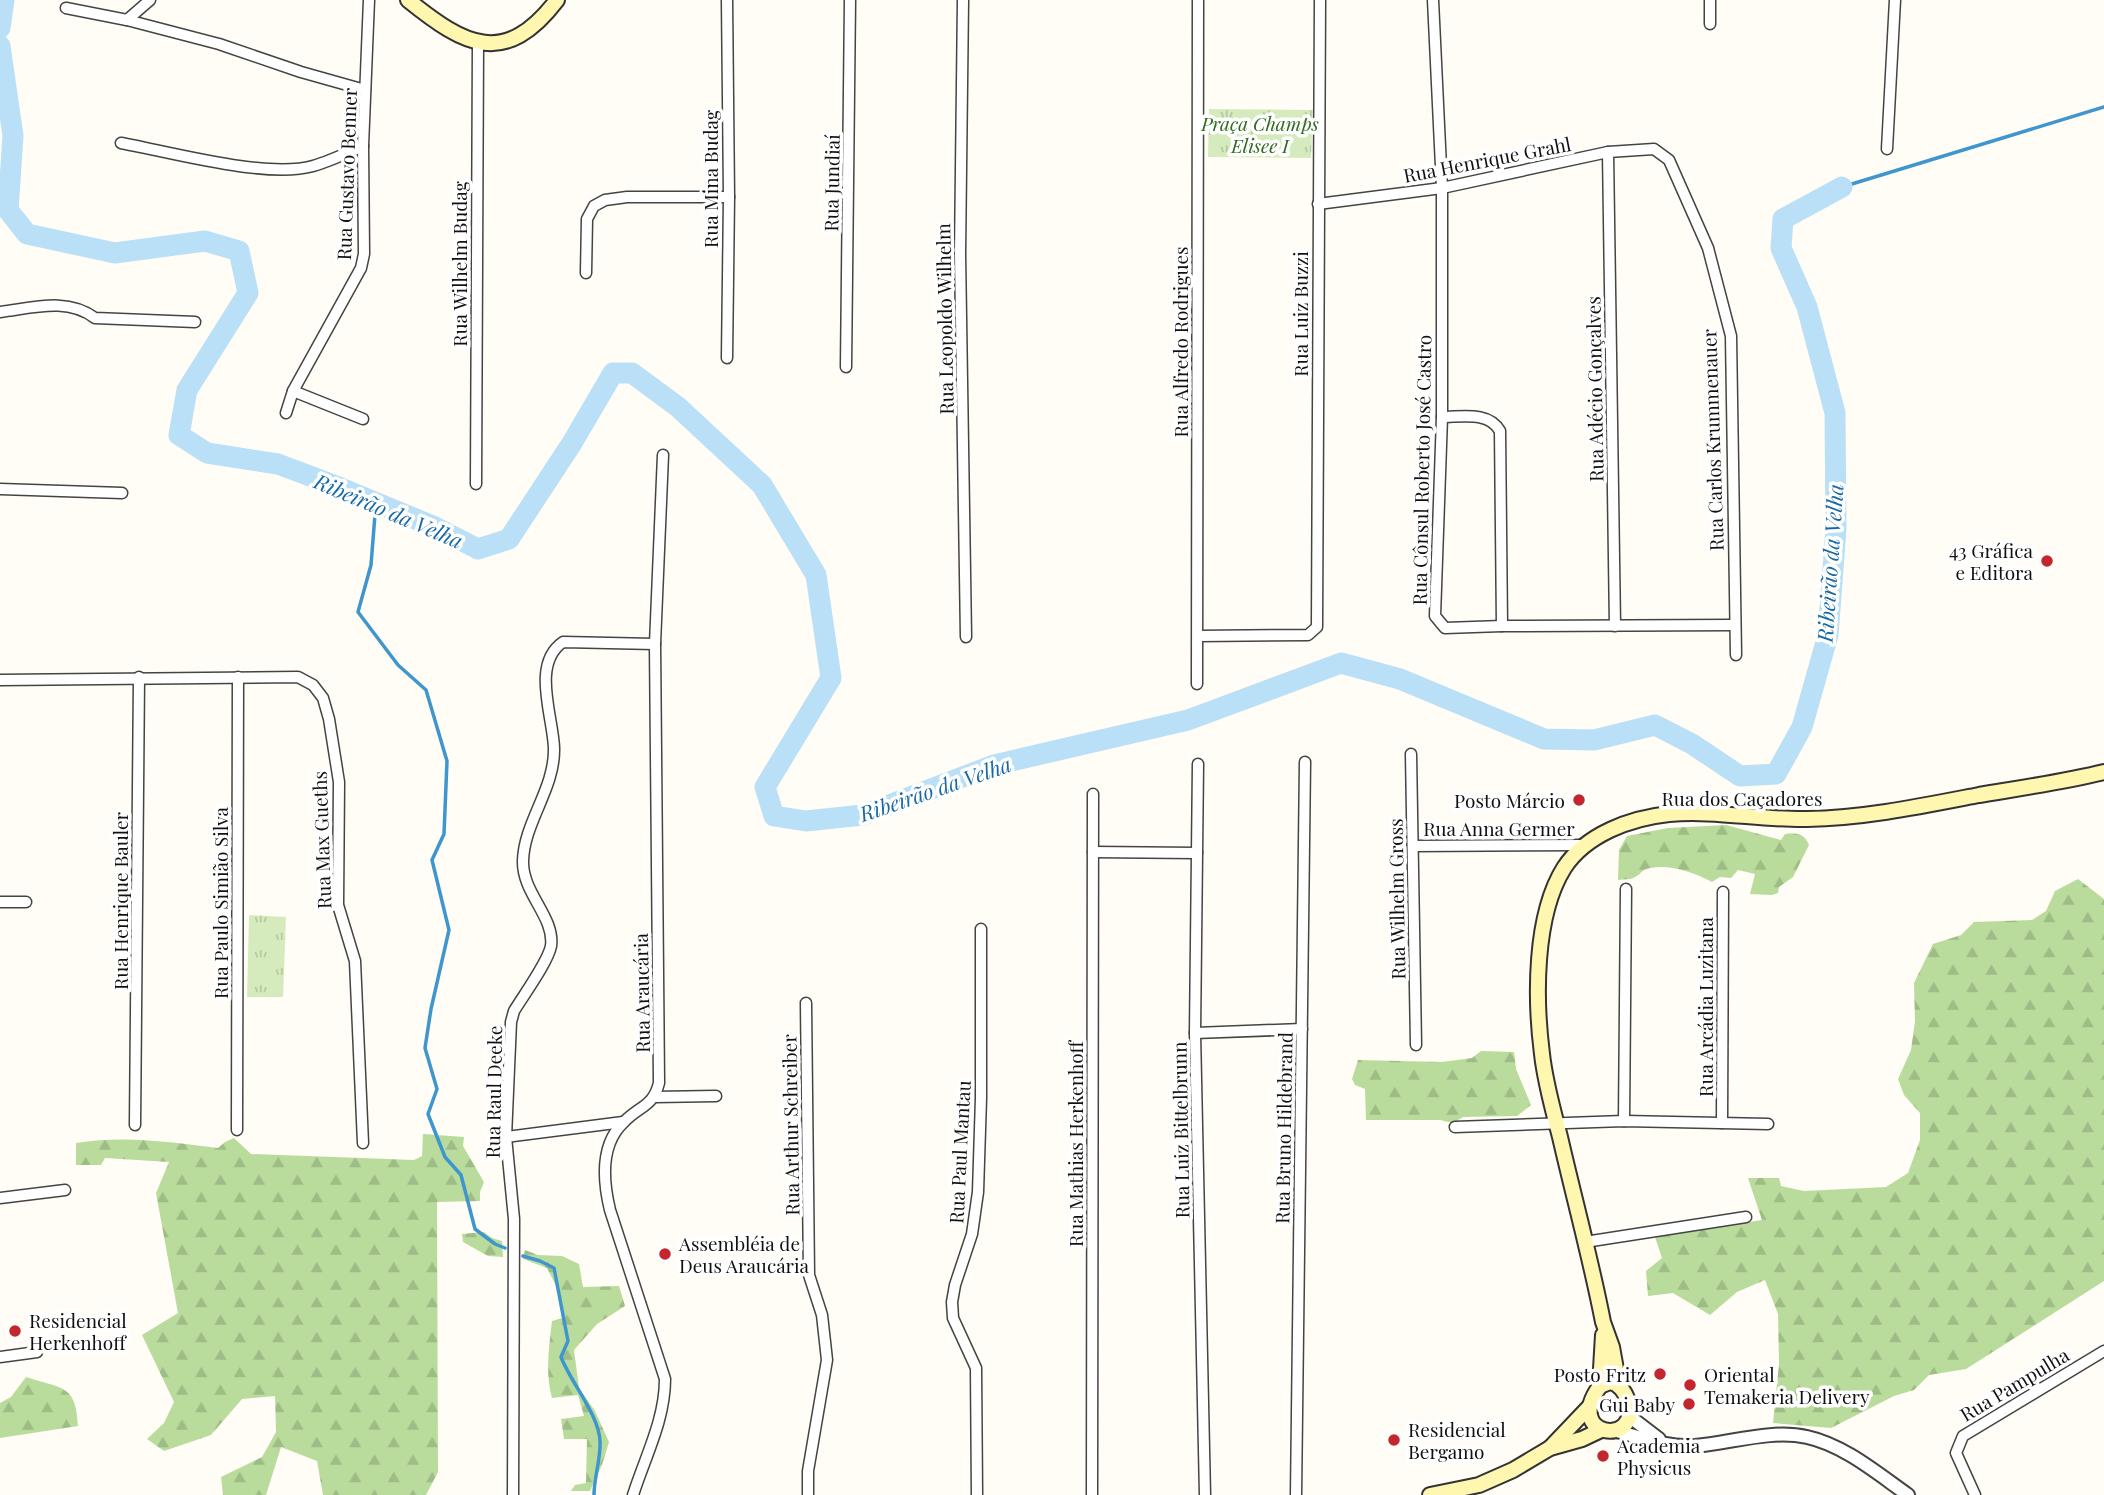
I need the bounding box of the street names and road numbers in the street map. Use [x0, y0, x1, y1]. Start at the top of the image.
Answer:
street label: Rua Gustavo Benner [330, 87, 362, 261]
street label: Rua Mina Budag [697, 110, 723, 248]
street label: Rua Henrique Grahl [1401, 130, 1574, 188]
street label: Rua Jundiaí [817, 134, 845, 232]
street label: Rua Wilhelm Budag [446, 181, 472, 347]
street label: Rua Leopoldo Wilhelm [929, 223, 959, 415]
street label: Rua Alfredo Rodrigues [1167, 246, 1193, 438]
street label: Rua Luiz Buzzi [1287, 251, 1313, 377]
street label: Rua Adécio Gonçalves [1579, 296, 1609, 482]
street label: Rua Carlos Krummenauer [1695, 328, 1729, 551]
street label: Rua Cônsul Roberto José Castro [1406, 335, 1436, 605]
street label: Rua Max Gueths [306, 771, 336, 909]
street label: Rua dos Caçadores [1662, 785, 1822, 811]
street label: Rua Paulo Simião Silva [207, 806, 233, 999]
street label: Rua Henrique Bauler [107, 811, 133, 990]
street label: Rua Anna Germer [1423, 815, 1575, 841]
street label: Rua Wilhelm Gross [1382, 818, 1410, 980]
street label: Rua Arcádia Luzitana [1692, 917, 1718, 1097]
street label: Rua Araucária [627, 932, 655, 1053]
street label: Rua Raul Deeke [479, 1025, 507, 1159]
street label: Rua Bruno Hildebrand [1268, 1032, 1298, 1224]
street label: Rua Arthur Schreiber [775, 1033, 805, 1216]
street label: Rua Mathias Herkenhoff [1062, 1039, 1088, 1247]
street label: Rua Luiz Bittelbrunn [1165, 1041, 1195, 1219]
street label: Rua Paul Mantau [942, 1080, 976, 1224]
street label: Rua Pampulha [1955, 1341, 2074, 1427]

